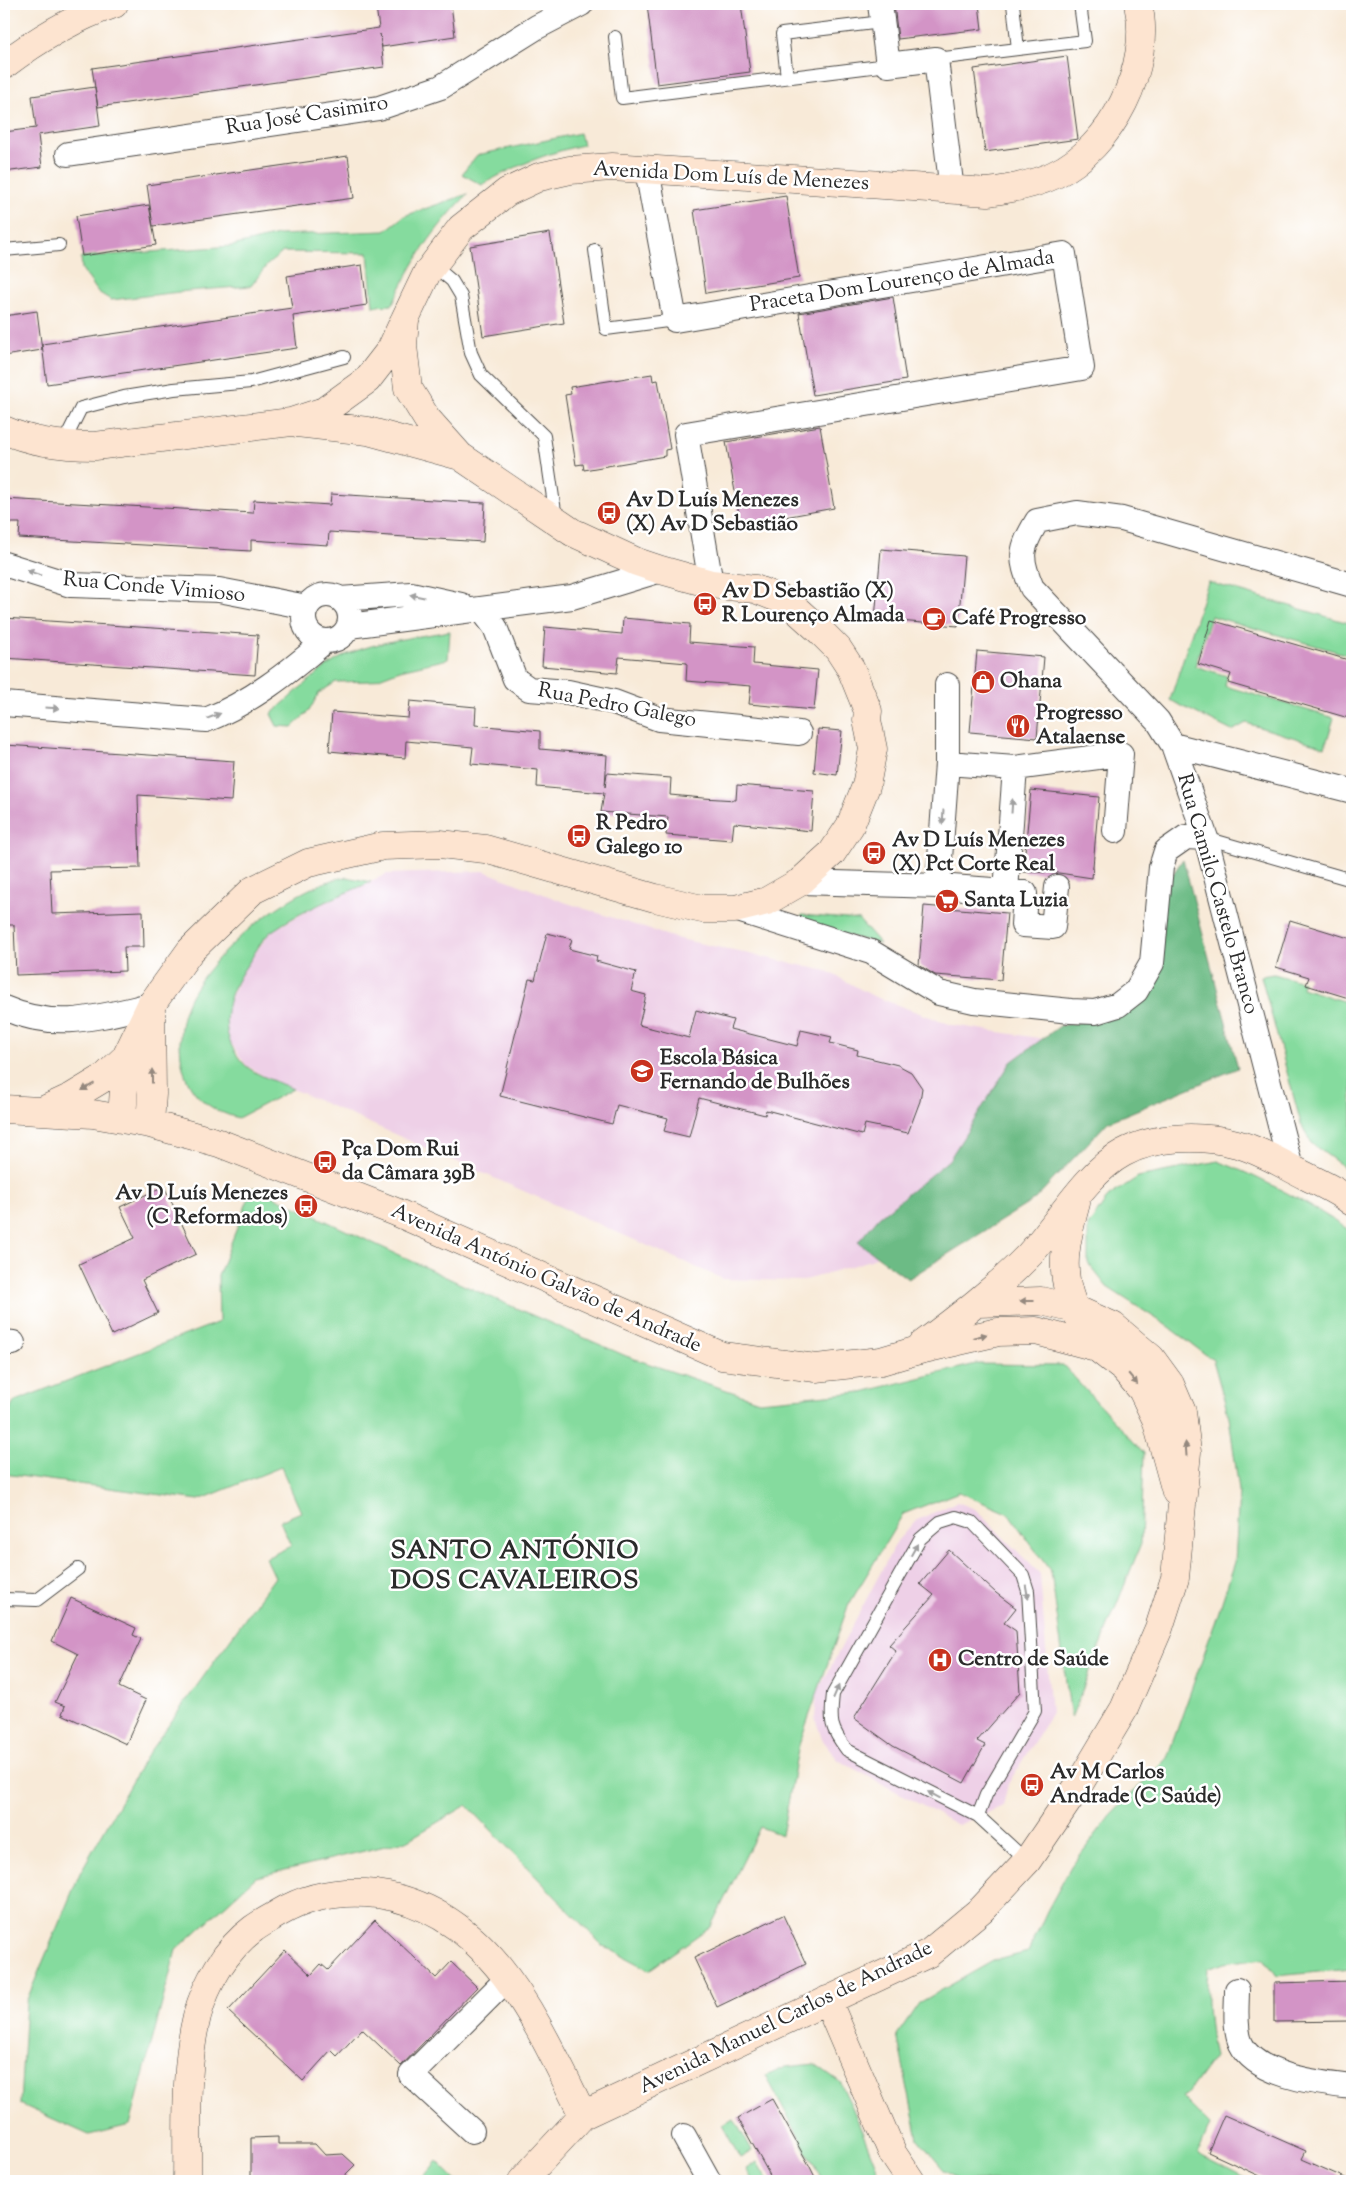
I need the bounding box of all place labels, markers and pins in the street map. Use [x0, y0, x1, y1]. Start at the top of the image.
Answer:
place label: Av D Luís Menezes (X) Av D Sebastião [626, 486, 799, 540]
bus stop icon: Av D Luís Menezes (X) Av D Sebastião [596, 500, 622, 526]
place label: Av D Sebastião (X) R Lourenço Almada [722, 577, 905, 631]
bus stop icon: Av D Sebastião (X) R Lourenço Almada [692, 591, 718, 617]
place label: Café Progresso [952, 604, 1087, 634]
cafe icon: Café Progresso [921, 606, 947, 632]
place label: Ohana [1000, 667, 1062, 697]
shop icon: Ohana [970, 669, 996, 695]
place label: Progresso Atalaense [1036, 699, 1125, 753]
restaurant icon: Progresso Atalaense [1005, 713, 1031, 739]
place label: R Pedro Galego 10 [596, 809, 682, 863]
bus stop icon: R Pedro Galego 10 [566, 823, 592, 849]
place label: Av D Luís Menezes (X) Pct Corte Real [892, 826, 1065, 880]
bus stop icon: Av D Luís Menezes (X) Pct Corte Real [861, 840, 887, 866]
place label: Santa Luzia [964, 886, 1068, 916]
supermarket icon: Santa Luzia [934, 888, 960, 914]
place label: Escola Básica Fernando de Bulhões [660, 1044, 850, 1098]
school or university icon: Escola Básica Fernando de Bulhões [629, 1058, 655, 1084]
place label: Pça Dom Rui da Câmara 39B [342, 1135, 476, 1189]
bus stop icon: Pça Dom Rui da Câmara 39B [312, 1149, 338, 1175]
place label: Av D Luís Menezes (C Reformados) [115, 1179, 288, 1233]
bus stop icon: Av D Luís Menezes (C Reformados) [293, 1193, 319, 1219]
place label: Centro de Saúde [958, 1645, 1109, 1675]
hospital icon: Centro de Saúde [927, 1647, 953, 1673]
place label: Av M Carlos Andrade (C Saúde) [1050, 1758, 1222, 1812]
bus stop icon: Av M Carlos Andrade (C Saúde) [1019, 1772, 1045, 1798]

